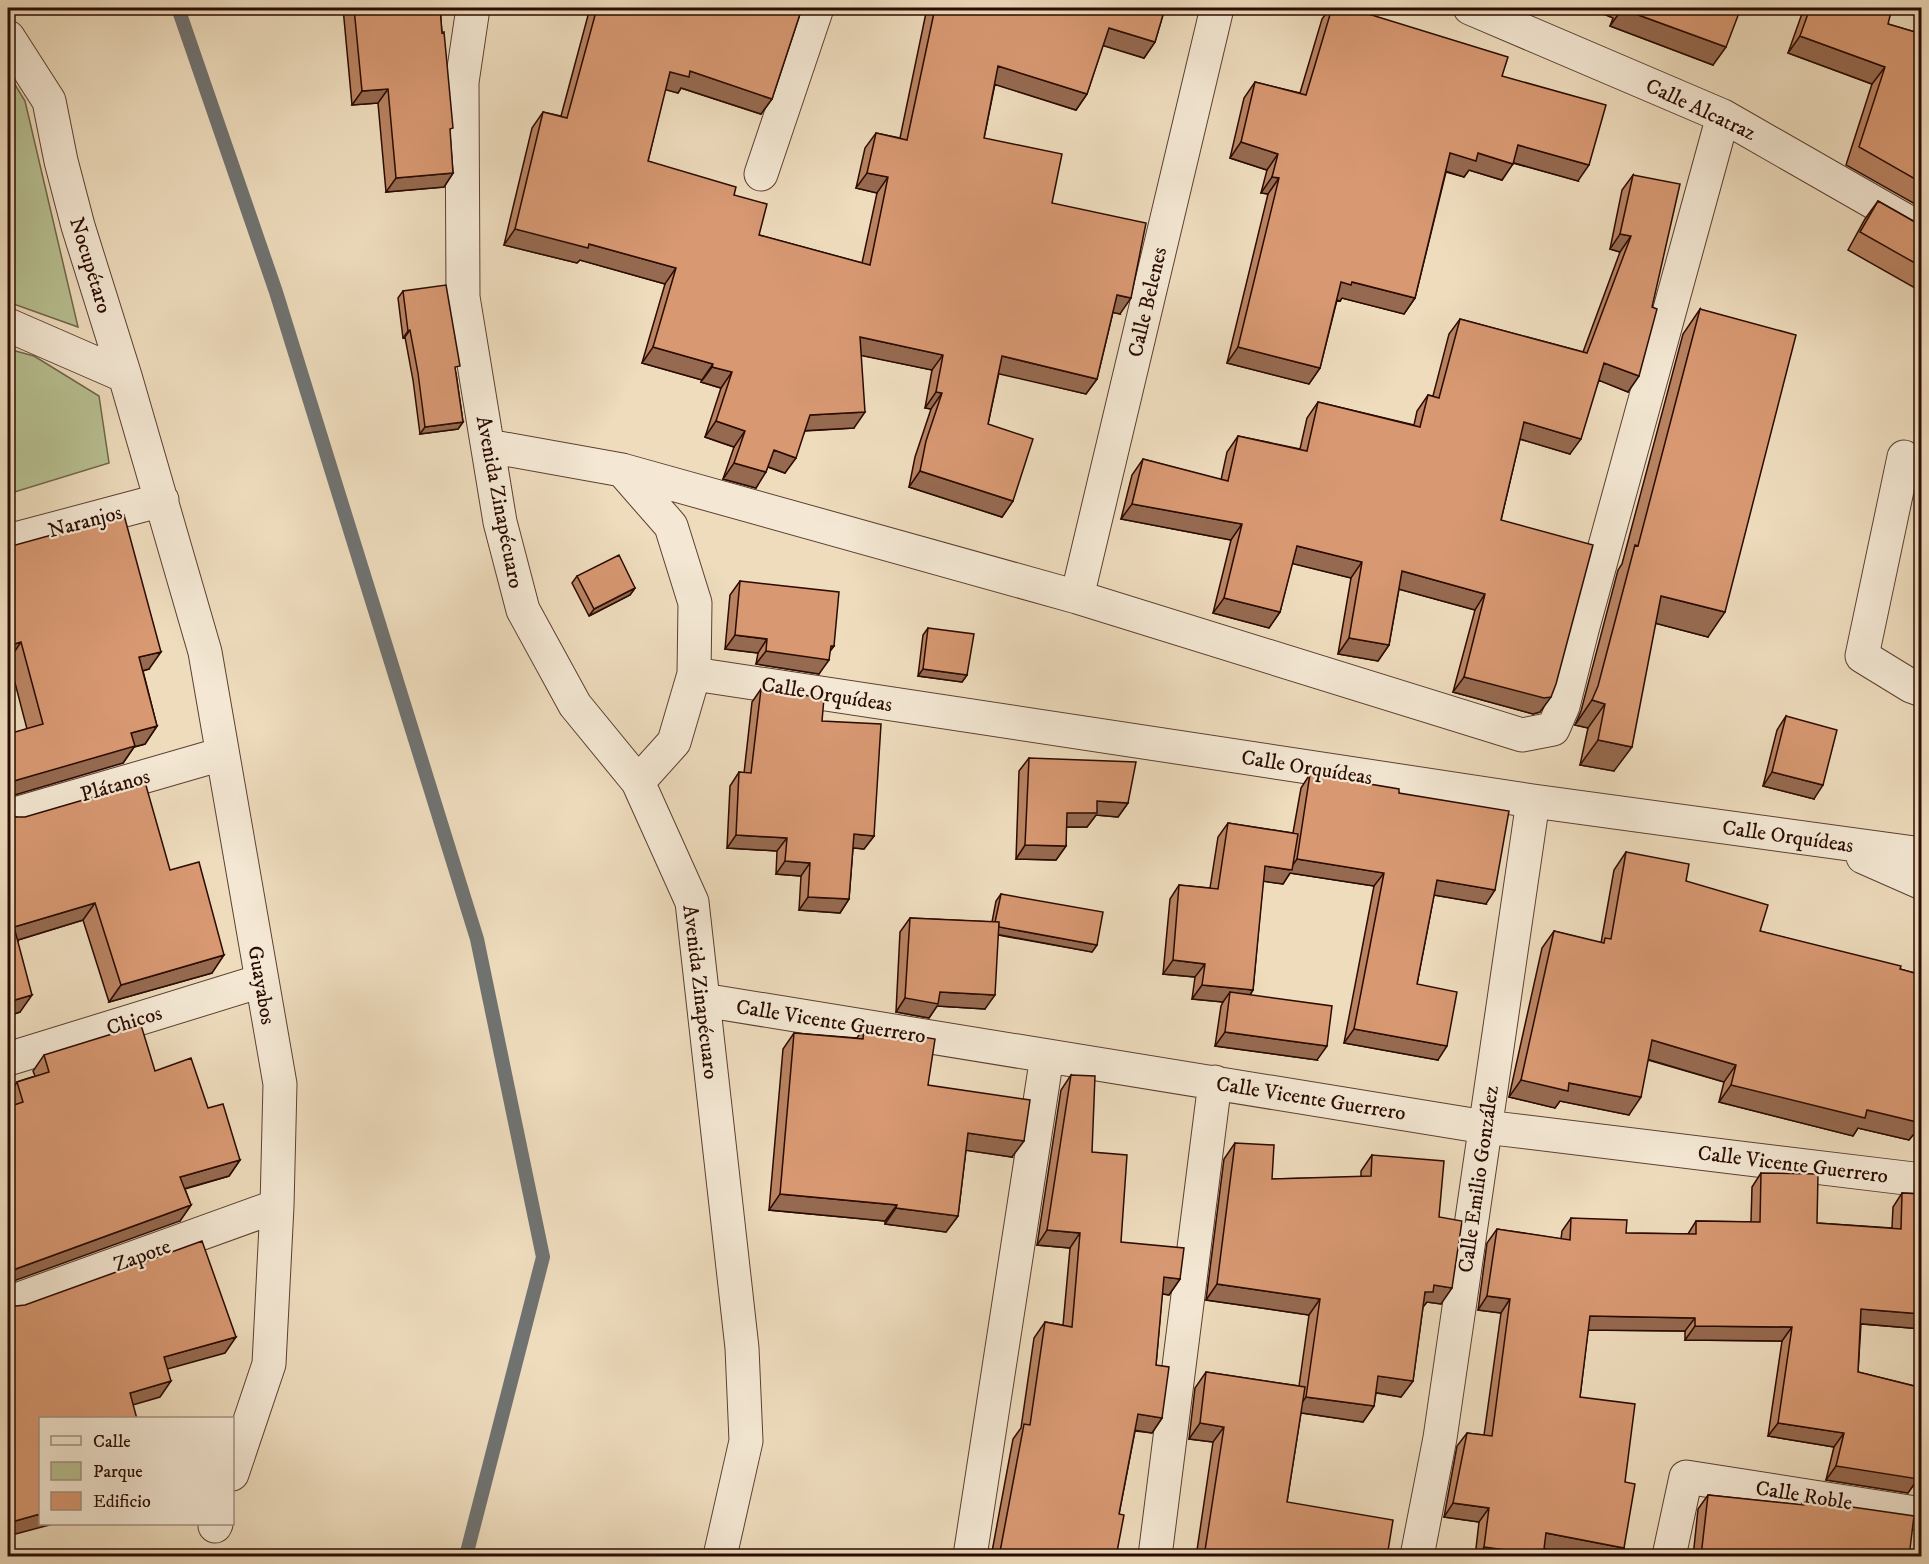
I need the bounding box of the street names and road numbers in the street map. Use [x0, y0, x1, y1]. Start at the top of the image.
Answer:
street label: Calle Alcatraz [1641, 73, 1760, 147]
street label: Nocupétaro [63, 214, 117, 316]
street label: Calle Belenes [1123, 245, 1173, 360]
street label: Avenida Zinapécuaro [470, 414, 529, 591]
street label: Naranjos [45, 500, 125, 544]
street label: Calle Orquídeas [759, 672, 894, 718]
street label: Calle Orquídeas [1239, 745, 1374, 791]
street label: Plátanos [78, 764, 153, 808]
street label: Calle Orquídeas [1721, 815, 1855, 859]
street label: Avenida Zinapécuaro [676, 904, 724, 1081]
street label: Guayabos [241, 944, 281, 1027]
street label: Calle Vicente Guerrero [734, 994, 927, 1050]
street label: Chicos [103, 1000, 165, 1042]
street label: Calle Vicente Guerrero [1214, 1071, 1407, 1127]
street label: Calle Emilio González [1453, 1084, 1505, 1275]
street label: Calle Vicente Guerrero [1696, 1140, 1890, 1190]
street label: Zapote [110, 1234, 175, 1278]
street label: Calle Roble [1754, 1476, 1854, 1516]

